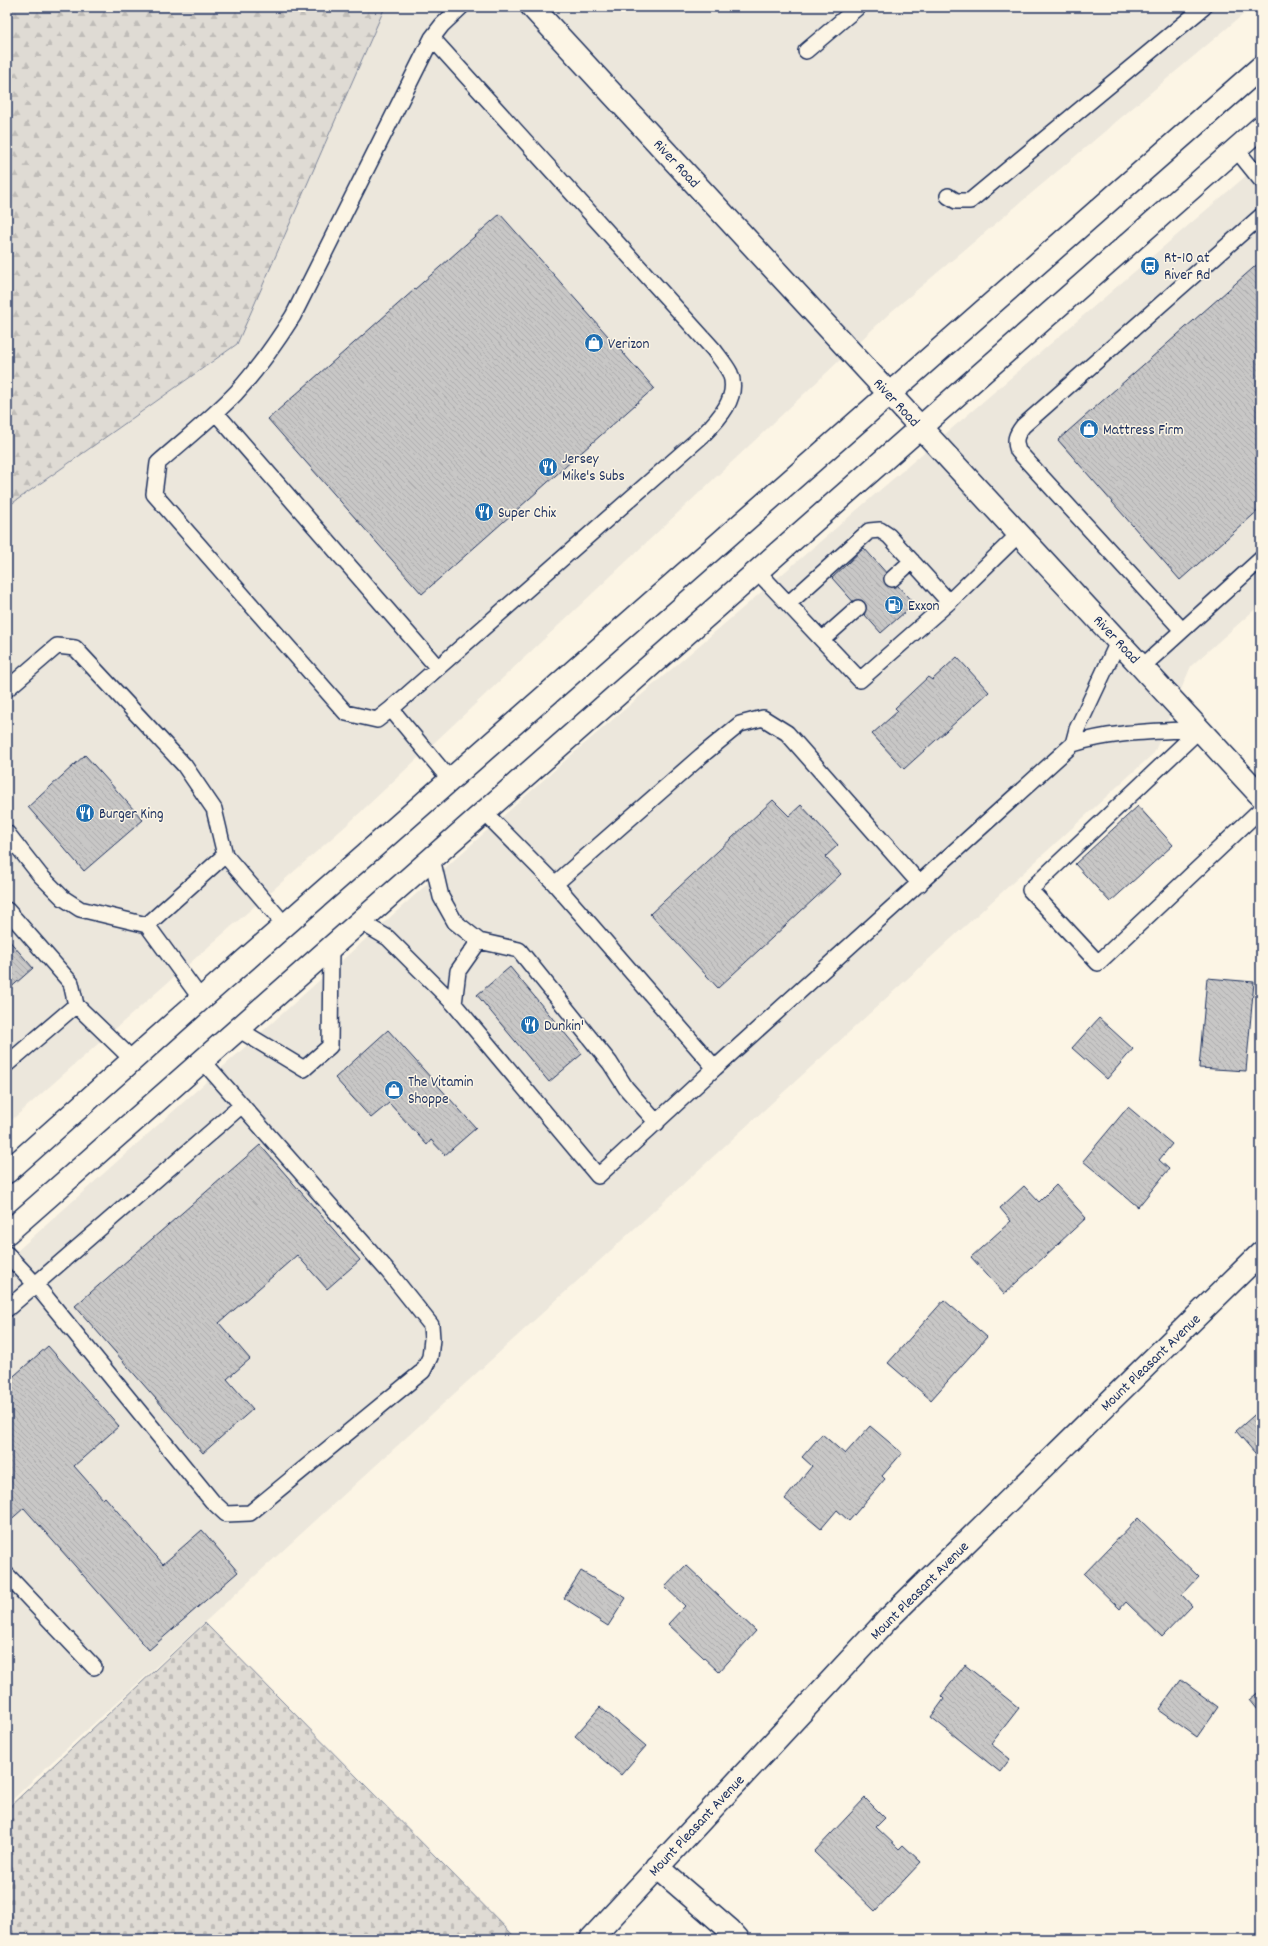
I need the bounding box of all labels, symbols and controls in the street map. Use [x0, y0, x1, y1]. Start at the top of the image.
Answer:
street label: River Road [647, 135, 704, 194]
place label: Rt-10 at River Rd [1164, 248, 1210, 287]
bus stop icon: Rt-10 at River Rd [1139, 255, 1161, 277]
shop icon: Verizon [583, 332, 605, 354]
place label: Verizon [608, 334, 650, 356]
street label: River Road [867, 374, 924, 433]
shop icon: Mattress Firm [1078, 418, 1100, 440]
place label: Mattress Firm [1103, 420, 1183, 442]
place label: Jersey Mike's Subs [562, 449, 625, 488]
restaurant icon: Jersey Mike's Subs [537, 456, 559, 478]
restaurant icon: Super Chix [473, 501, 495, 523]
place label: Super Chix [498, 503, 557, 525]
fuel station icon: Exxon [883, 594, 905, 616]
place label: Exxon [908, 596, 940, 618]
street label: River Road [1087, 611, 1144, 670]
restaurant icon: Burger King [74, 802, 96, 824]
place label: Burger King [99, 804, 164, 826]
restaurant icon: Dunkin' [519, 1014, 541, 1036]
place label: Dunkin' [544, 1016, 584, 1038]
place label: The Vitamin Shoppe [408, 1072, 473, 1111]
shop icon: The Vitamin Shoppe [383, 1079, 405, 1101]
street label: Mount Pleasant Avenue [1096, 1309, 1207, 1417]
street label: Mount Pleasant Avenue [866, 1537, 975, 1646]
street label: Mount Pleasant Avenue [644, 1770, 751, 1882]

